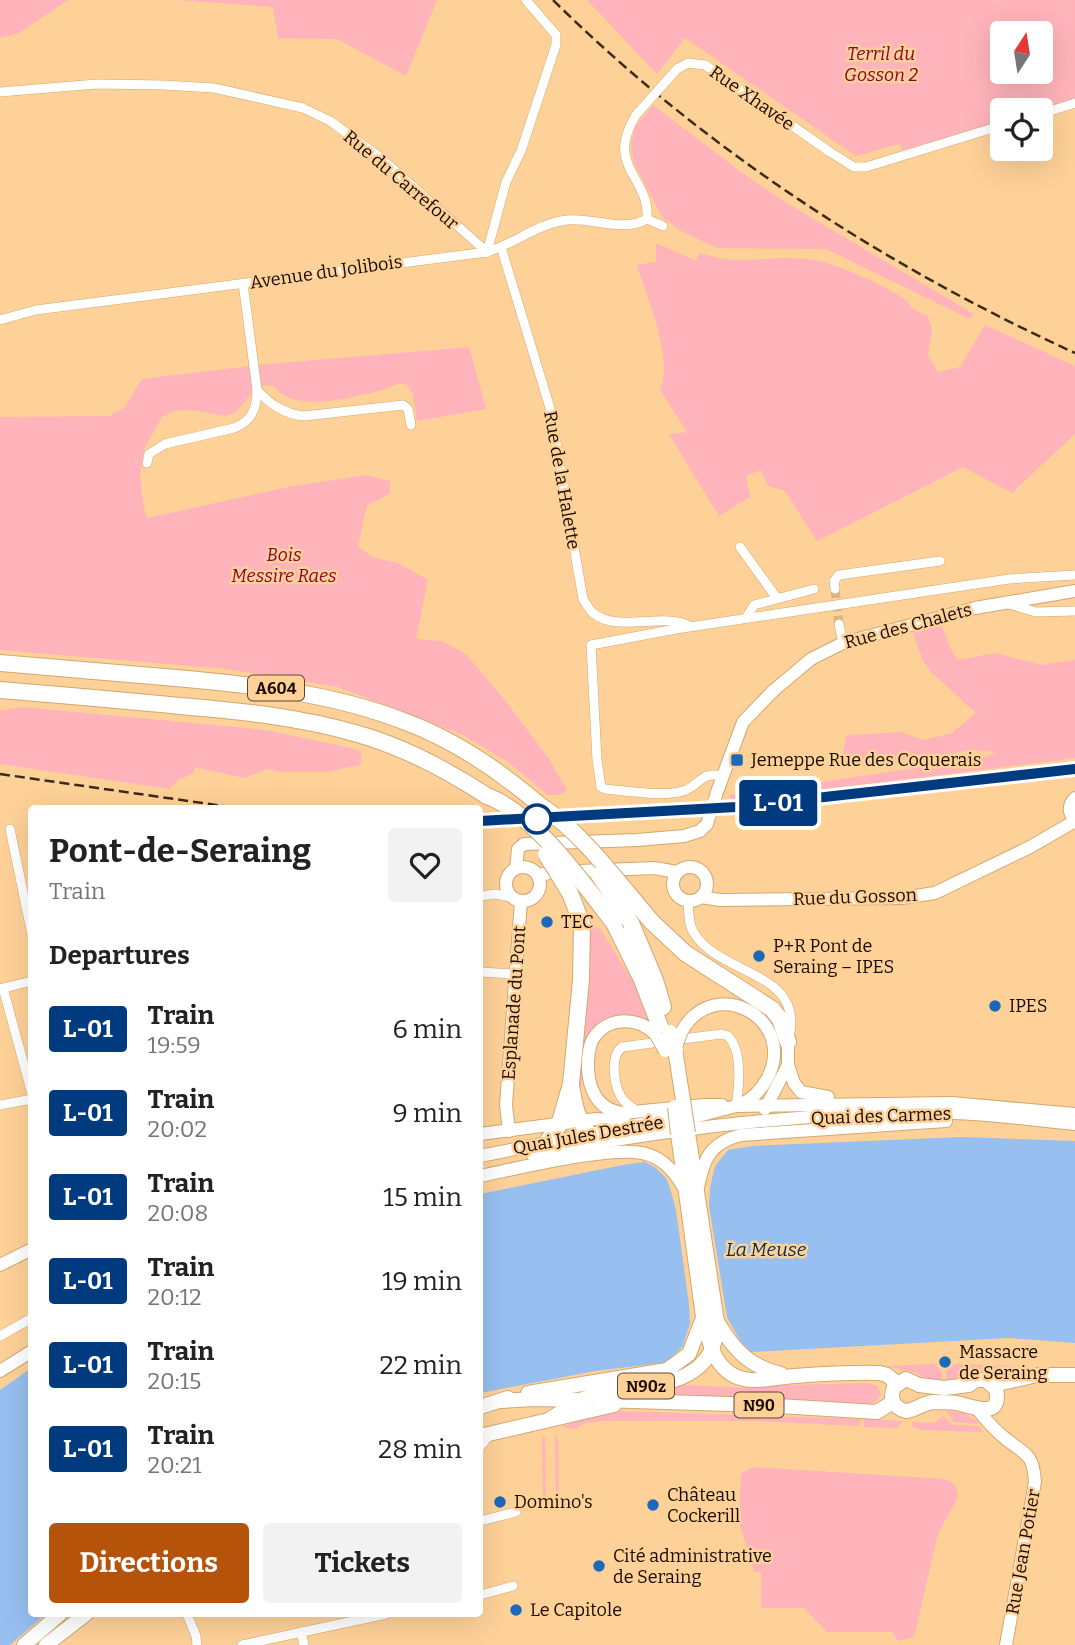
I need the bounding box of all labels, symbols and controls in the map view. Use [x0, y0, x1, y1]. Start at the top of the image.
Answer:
north arrow [990, 21, 1054, 84]
map controls [990, 21, 1053, 161]
park label: Terril du Gosson 2 [844, 43, 918, 86]
street label: Rue Xhavée [705, 61, 799, 135]
button: locate [990, 98, 1053, 161]
street label: Rue du Carrefour [339, 126, 463, 235]
street label: Avenue du Jolibois [248, 250, 404, 294]
street label: Rue de la Halette [539, 409, 585, 551]
park label: Bois Messire Raes [231, 544, 337, 587]
street label: Rue des Chalets [842, 598, 974, 654]
road number: A604 [248, 676, 304, 701]
place label: Jemeppe Rue des Coquerais [750, 749, 981, 771]
marker: Jemeppe Rue des Coquerais [729, 752, 745, 768]
line badge: L-01 [729, 780, 827, 826]
text: L-01 [753, 789, 803, 817]
unlabelled marker [522, 804, 552, 834]
button: heart [388, 828, 462, 902]
text: Pont-de-Seraing [49, 831, 311, 871]
text: Train [49, 877, 105, 905]
street label: Rue du Gosson [793, 884, 918, 910]
place label: TEC [561, 911, 594, 933]
marker: TEC [539, 914, 555, 930]
street label: Esplanade du Pont [498, 925, 530, 1081]
place label: P+R Pont de Seraing – IPES [773, 935, 894, 978]
text: Departures [49, 940, 190, 971]
marker: P+R Pont de Seraing – IPES [751, 948, 767, 964]
place label: IPES [1009, 995, 1048, 1017]
marker: IPES [987, 998, 1003, 1014]
text: Train [148, 1000, 214, 1031]
text: 6 min [393, 1014, 462, 1045]
text: L-01 [63, 1015, 113, 1043]
text: 19:59 [148, 1031, 201, 1059]
text: Train [148, 1084, 214, 1115]
text: 9 min [393, 1098, 462, 1129]
text: L-01 [63, 1099, 113, 1127]
street label: Quai des Carmes [810, 1103, 952, 1129]
street label: Quai Jules Destrée [511, 1111, 665, 1159]
text: 20:02 [148, 1115, 207, 1143]
text: Train [148, 1168, 214, 1199]
text: 15 min [383, 1182, 462, 1213]
text: L-01 [63, 1183, 113, 1211]
text: 20:08 [148, 1199, 208, 1227]
water label: La Meuse [726, 1238, 807, 1261]
text: Train [148, 1252, 214, 1283]
text: 19 min [382, 1266, 462, 1297]
text: L-01 [63, 1267, 113, 1295]
text: 20:12 [148, 1283, 202, 1311]
text: Train [148, 1336, 214, 1367]
place label: Massacre de Seraing [959, 1341, 1048, 1384]
text: 22 min [380, 1350, 462, 1381]
text: L-01 [63, 1351, 113, 1379]
marker: Massacre de Seraing [937, 1354, 953, 1370]
text: 20:15 [148, 1367, 201, 1395]
road number: N90z [618, 1374, 674, 1398]
road number: N90 [734, 1392, 784, 1418]
text: Train [148, 1420, 214, 1451]
text: 28 min [378, 1434, 462, 1465]
text: L-01 [63, 1435, 113, 1463]
text: 20:21 [148, 1451, 202, 1479]
place label: Château Cockerill [667, 1484, 740, 1527]
street label: Rue Jean Potier [1001, 1488, 1045, 1616]
place label: Domino's [514, 1491, 593, 1513]
marker: Domino's [492, 1494, 508, 1510]
marker: Château Cockerill [645, 1497, 661, 1513]
button: Directions [49, 1523, 249, 1603]
button: Tickets [263, 1523, 462, 1603]
place label: Cité administrative de Seraing [613, 1545, 772, 1588]
marker: Cité administrative de Seraing [591, 1558, 607, 1574]
place label: Le Capitole [530, 1599, 622, 1621]
marker: Le Capitole [508, 1602, 524, 1618]

